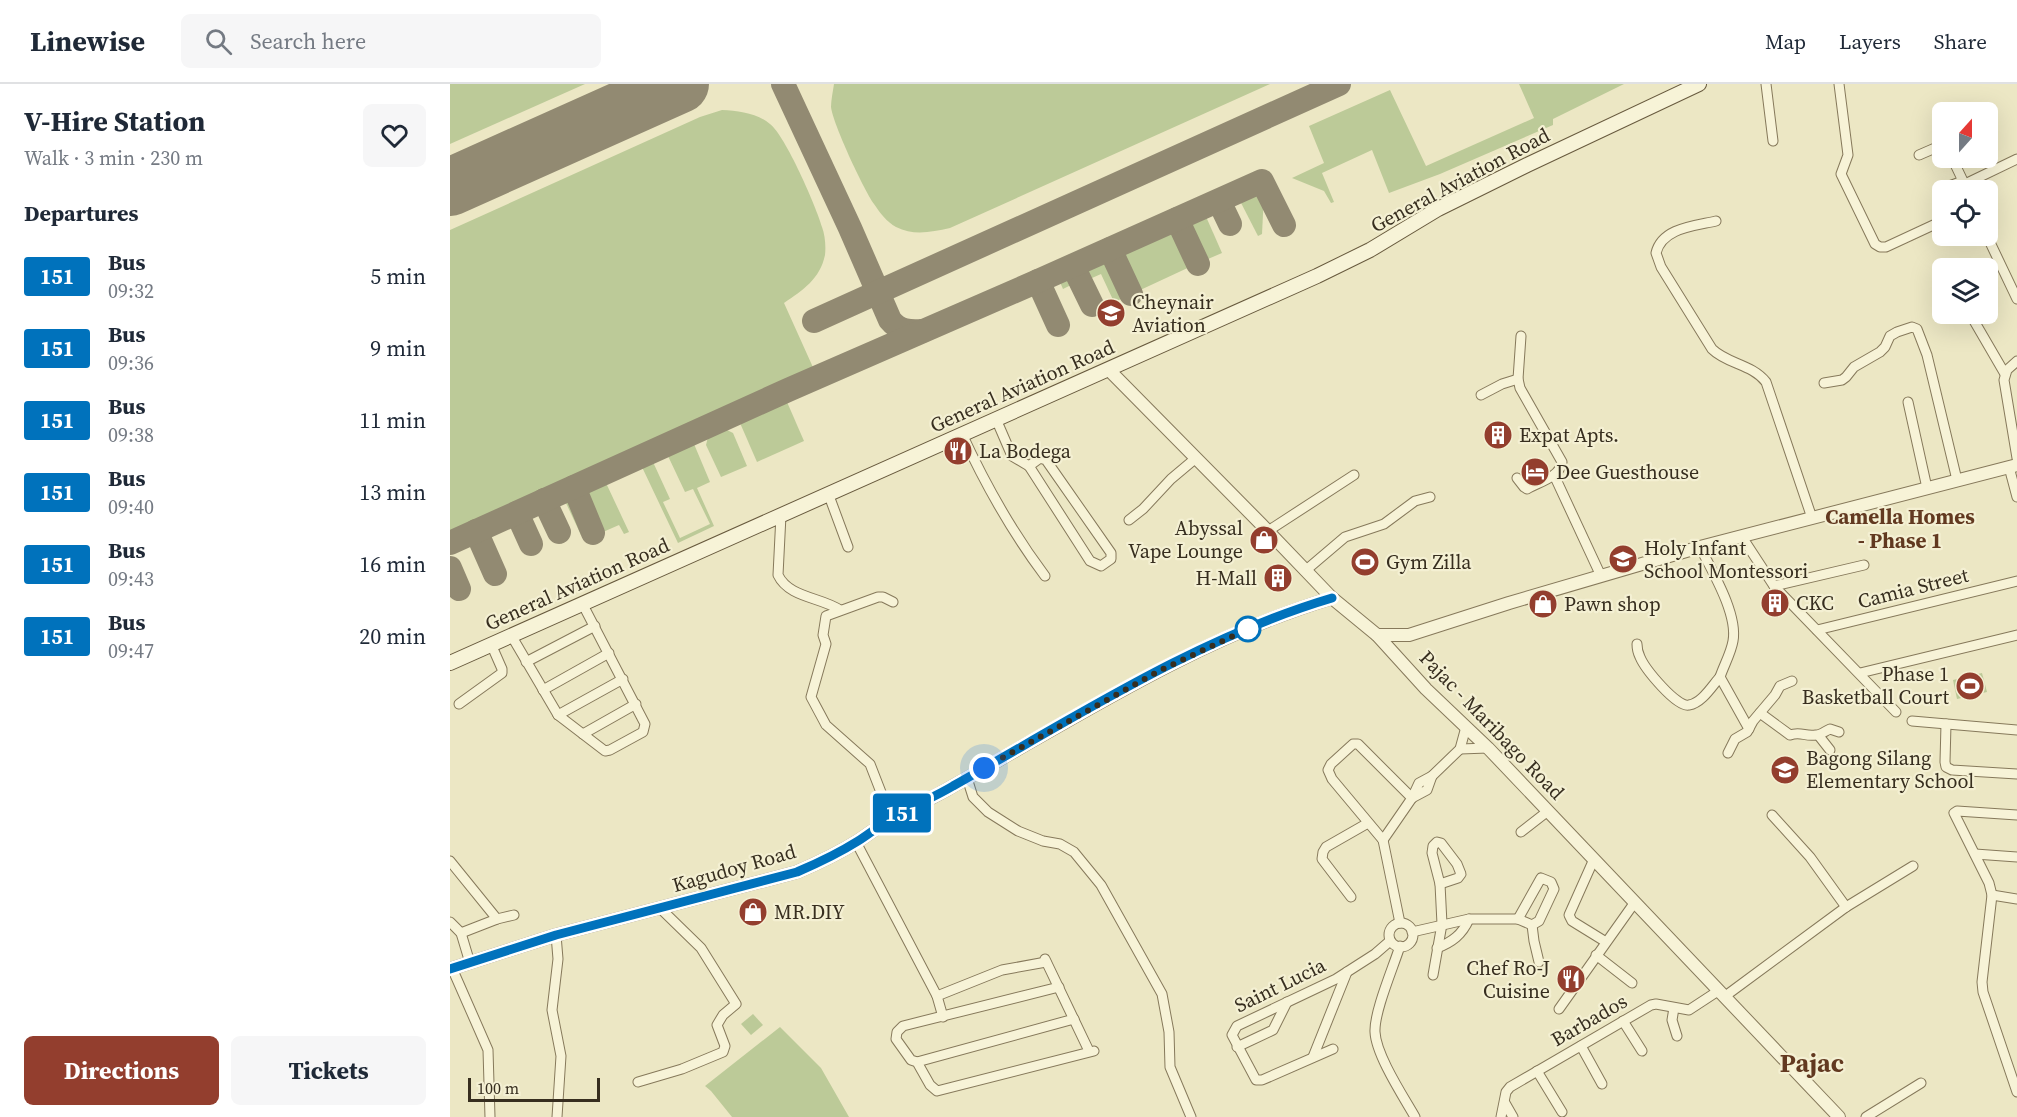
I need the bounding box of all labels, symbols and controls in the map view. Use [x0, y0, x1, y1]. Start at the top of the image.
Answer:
search box [181, 14, 601, 68]
text: Linewise [30, 22, 145, 60]
icon: search [202, 25, 235, 58]
text: Search here [250, 26, 366, 56]
text: Map [1765, 27, 1806, 56]
text: Layers [1839, 27, 1901, 56]
text: Share [1934, 27, 1987, 56]
text: V-Hire Station [24, 102, 206, 140]
north arrow [1932, 102, 1998, 168]
map controls [1932, 102, 1998, 324]
button: heart [363, 104, 426, 167]
street label: General Aviation Road [1366, 121, 1555, 239]
text: Walk · 3 min · 230 m [24, 144, 203, 172]
button: locate [1932, 180, 1998, 246]
text: Departures [24, 198, 138, 228]
text: Bus [108, 247, 145, 277]
button: layers [1932, 258, 1998, 324]
text: 5 min [370, 261, 426, 291]
text: 151 [40, 262, 74, 291]
text: 09:32 [108, 277, 154, 305]
place label: Cheynair Aviation [1132, 288, 1214, 339]
school or university icon: Cheynair Aviation [1095, 297, 1127, 329]
text: Bus [108, 319, 145, 349]
street label: General Aviation Road [925, 332, 1119, 439]
text: 9 min [370, 333, 426, 363]
text: 151 [40, 334, 74, 363]
text: 09:36 [108, 349, 154, 377]
text: Bus [108, 391, 145, 421]
text: 11 min [359, 405, 426, 435]
text: 151 [40, 406, 74, 435]
building icon: Expat Apts. [1482, 419, 1514, 451]
text: 09:38 [108, 421, 154, 449]
place label: Expat Apts. [1519, 421, 1619, 449]
restaurant icon: La Bodega [942, 435, 974, 467]
place label: La Bodega [979, 437, 1072, 465]
hotel icon: Dee Guesthouse [1519, 456, 1551, 488]
place label: Dee Guesthouse [1556, 458, 1699, 486]
text: Bus [108, 463, 145, 493]
text: 13 min [359, 477, 426, 507]
text: 151 [40, 478, 74, 507]
text: 09:40 [108, 493, 154, 521]
district label: Camella Homes - Phase 1 [1825, 502, 1975, 555]
place label: Abyssal Vape Lounge [1128, 514, 1243, 565]
shop icon: Abyssal Vape Lounge [1248, 524, 1280, 556]
street label: General Aviation Road [480, 530, 674, 637]
place label: Holy Infant School Montessori [1644, 534, 1808, 585]
text: Bus [108, 535, 145, 565]
school or university icon: Holy Infant School Montessori [1607, 543, 1639, 575]
sports icon: Gym Zilla [1349, 546, 1381, 578]
place label: Gym Zilla [1386, 548, 1472, 576]
text: 16 min [359, 549, 426, 579]
text: 151 [40, 550, 74, 579]
street label: Camia Street [1855, 561, 1972, 615]
building icon: H-Mall [1262, 562, 1294, 594]
place label: H-Mall [1195, 564, 1257, 592]
text: 09:43 [108, 565, 154, 593]
building icon: CKC [1759, 587, 1791, 619]
shop icon: Pawn shop [1527, 588, 1559, 620]
place label: CKC [1796, 589, 1834, 617]
place label: Pawn shop [1564, 590, 1661, 618]
text: Bus [108, 607, 145, 637]
unlabelled marker [1235, 616, 1261, 642]
text: 20 min [359, 621, 426, 651]
text: 151 [40, 622, 74, 651]
text: 09:47 [108, 637, 154, 665]
street label: Pajac - Maribago Road [1413, 644, 1571, 806]
place label: Phase 1 Basketball Court [1802, 660, 1949, 711]
sports icon: Phase 1 Basketball Court [1954, 670, 1986, 702]
place label: Bagong Silang Elementary School [1806, 744, 1974, 795]
your location [969, 753, 999, 783]
school or university icon: Bagong Silang Elementary School [1769, 754, 1801, 786]
line badge: 151 [868, 794, 936, 832]
text: 151 [885, 799, 919, 828]
street label: Kagudoy Road [669, 837, 800, 899]
shop icon: MR.DIY [737, 896, 769, 928]
place label: MR.DIY [774, 898, 845, 926]
street label: Saint Lucia [1230, 951, 1331, 1019]
place label: Chef Ro-J Cuisine [1466, 954, 1550, 1005]
restaurant icon: Chef Ro-J Cuisine [1555, 963, 1587, 995]
street label: Barbados [1546, 987, 1632, 1053]
button: Directions [24, 1036, 219, 1105]
button: Tickets [231, 1036, 426, 1105]
district label: Pajac [1780, 1045, 1844, 1081]
scale bar [468, 1075, 600, 1102]
text: 100 m [477, 1077, 519, 1099]

